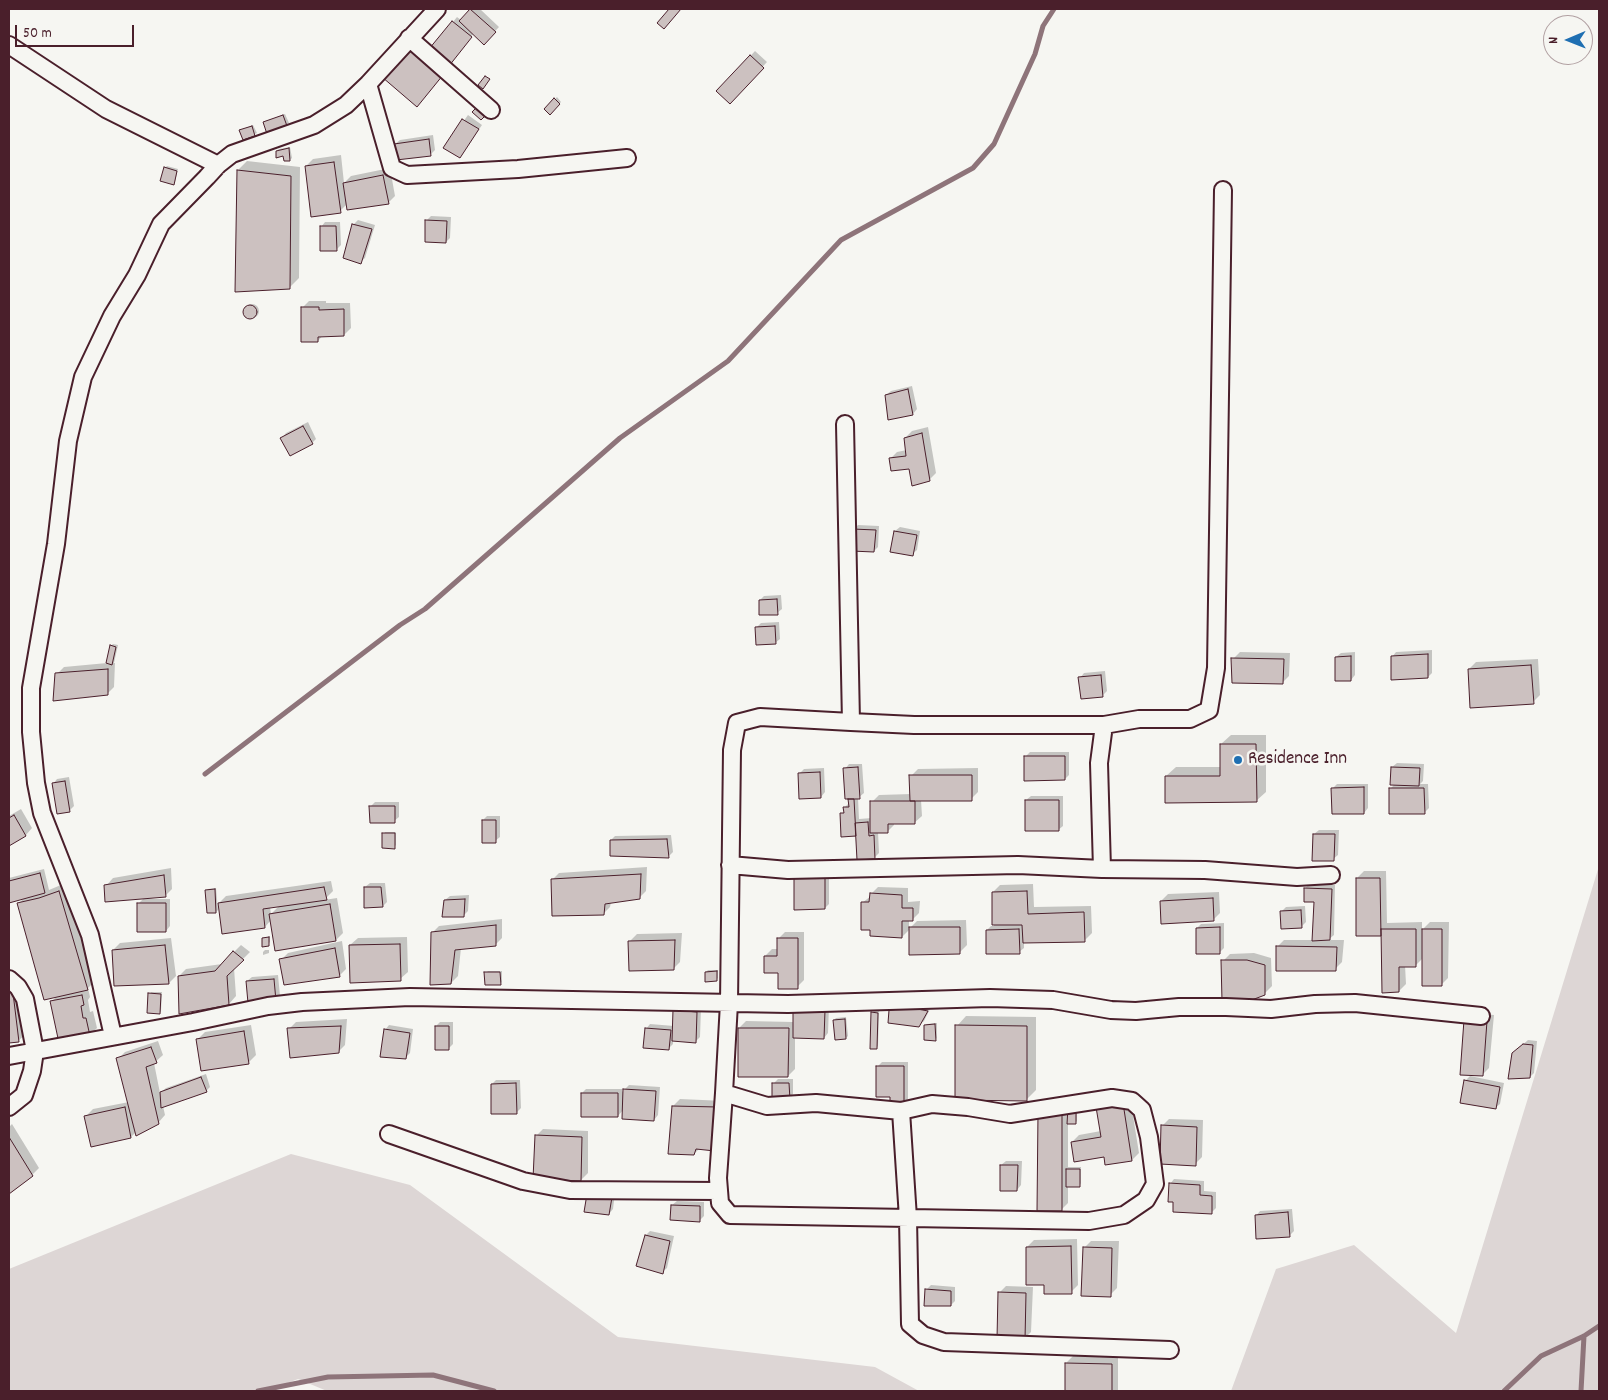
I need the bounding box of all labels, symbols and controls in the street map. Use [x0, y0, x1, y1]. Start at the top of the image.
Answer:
scale bar [18, 15, 136, 47]
north arrow [1543, 15, 1593, 65]
text: 50 m [23, 23, 52, 45]
text: N [1544, 37, 1564, 44]
place label: Residence Inn [1248, 749, 1347, 771]
marker: Residence Inn [1232, 754, 1244, 766]

